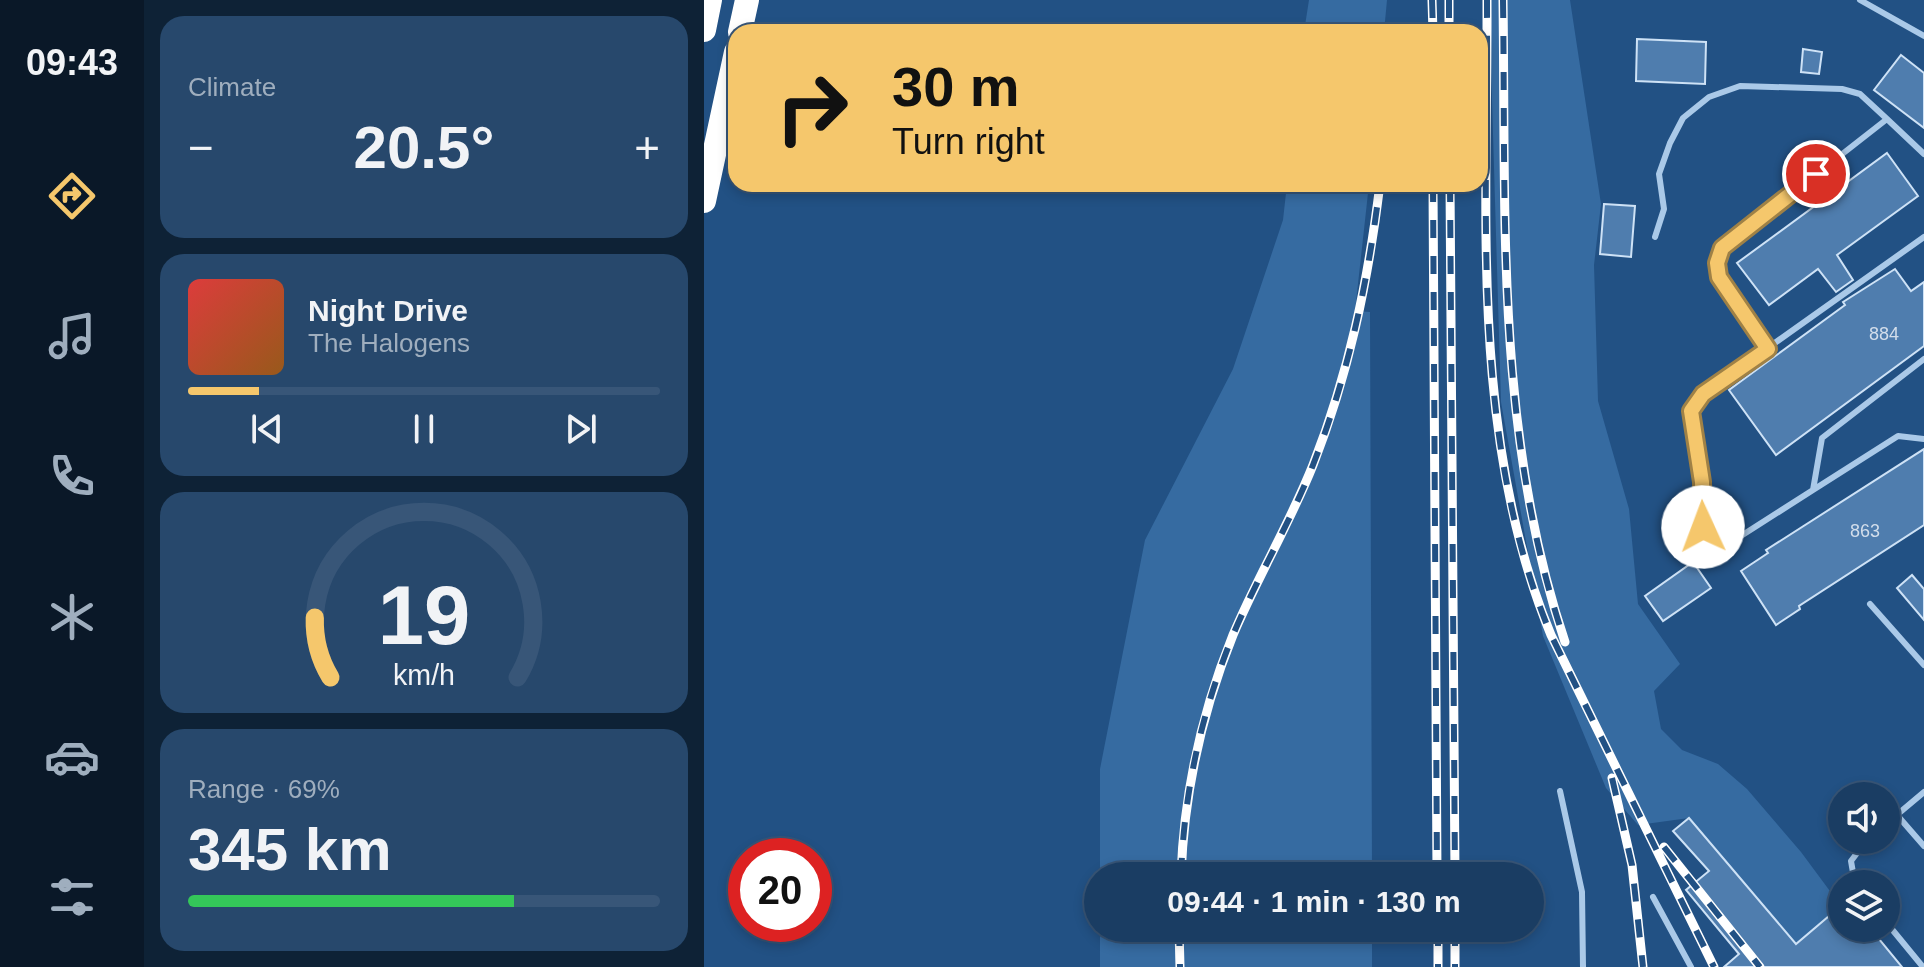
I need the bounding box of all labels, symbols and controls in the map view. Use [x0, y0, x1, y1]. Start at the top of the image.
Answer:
text: 09:43 [26, 42, 118, 83]
text: 30 m [892, 55, 1020, 118]
icon: right [760, 56, 864, 160]
text: Climate [188, 72, 276, 102]
text: 20.5° [354, 114, 494, 181]
text: Turn right [892, 121, 1045, 162]
text: − [188, 123, 214, 172]
text: + [634, 123, 660, 172]
pin [1782, 140, 1850, 208]
icon: arrive [1794, 152, 1838, 196]
icon: directions [44, 168, 100, 224]
text: Night Drive [308, 294, 468, 327]
icon: music [44, 308, 100, 364]
house number: 884 [1869, 324, 1899, 344]
text: The Halogens [308, 328, 470, 358]
icon: previous [245, 407, 289, 451]
icon: pause [402, 407, 446, 451]
icon: next [559, 407, 603, 451]
icon: phone [44, 448, 100, 504]
position arrow [1661, 485, 1745, 569]
house number: 863 [1850, 521, 1880, 541]
text: 19 [378, 569, 470, 662]
icon: climate [44, 589, 100, 645]
text: km/h [393, 660, 455, 692]
icon: car [44, 729, 100, 785]
text: Range · 69% [188, 774, 340, 804]
map controls [1828, 782, 1900, 942]
button: sound [1828, 782, 1900, 854]
text: 345 km [188, 816, 392, 883]
speed limit sign: 20 [728, 838, 832, 942]
icon: filters [44, 869, 100, 925]
button: layers [1828, 870, 1900, 942]
text: 09:44 · 1 min · 130 m [1167, 885, 1461, 918]

